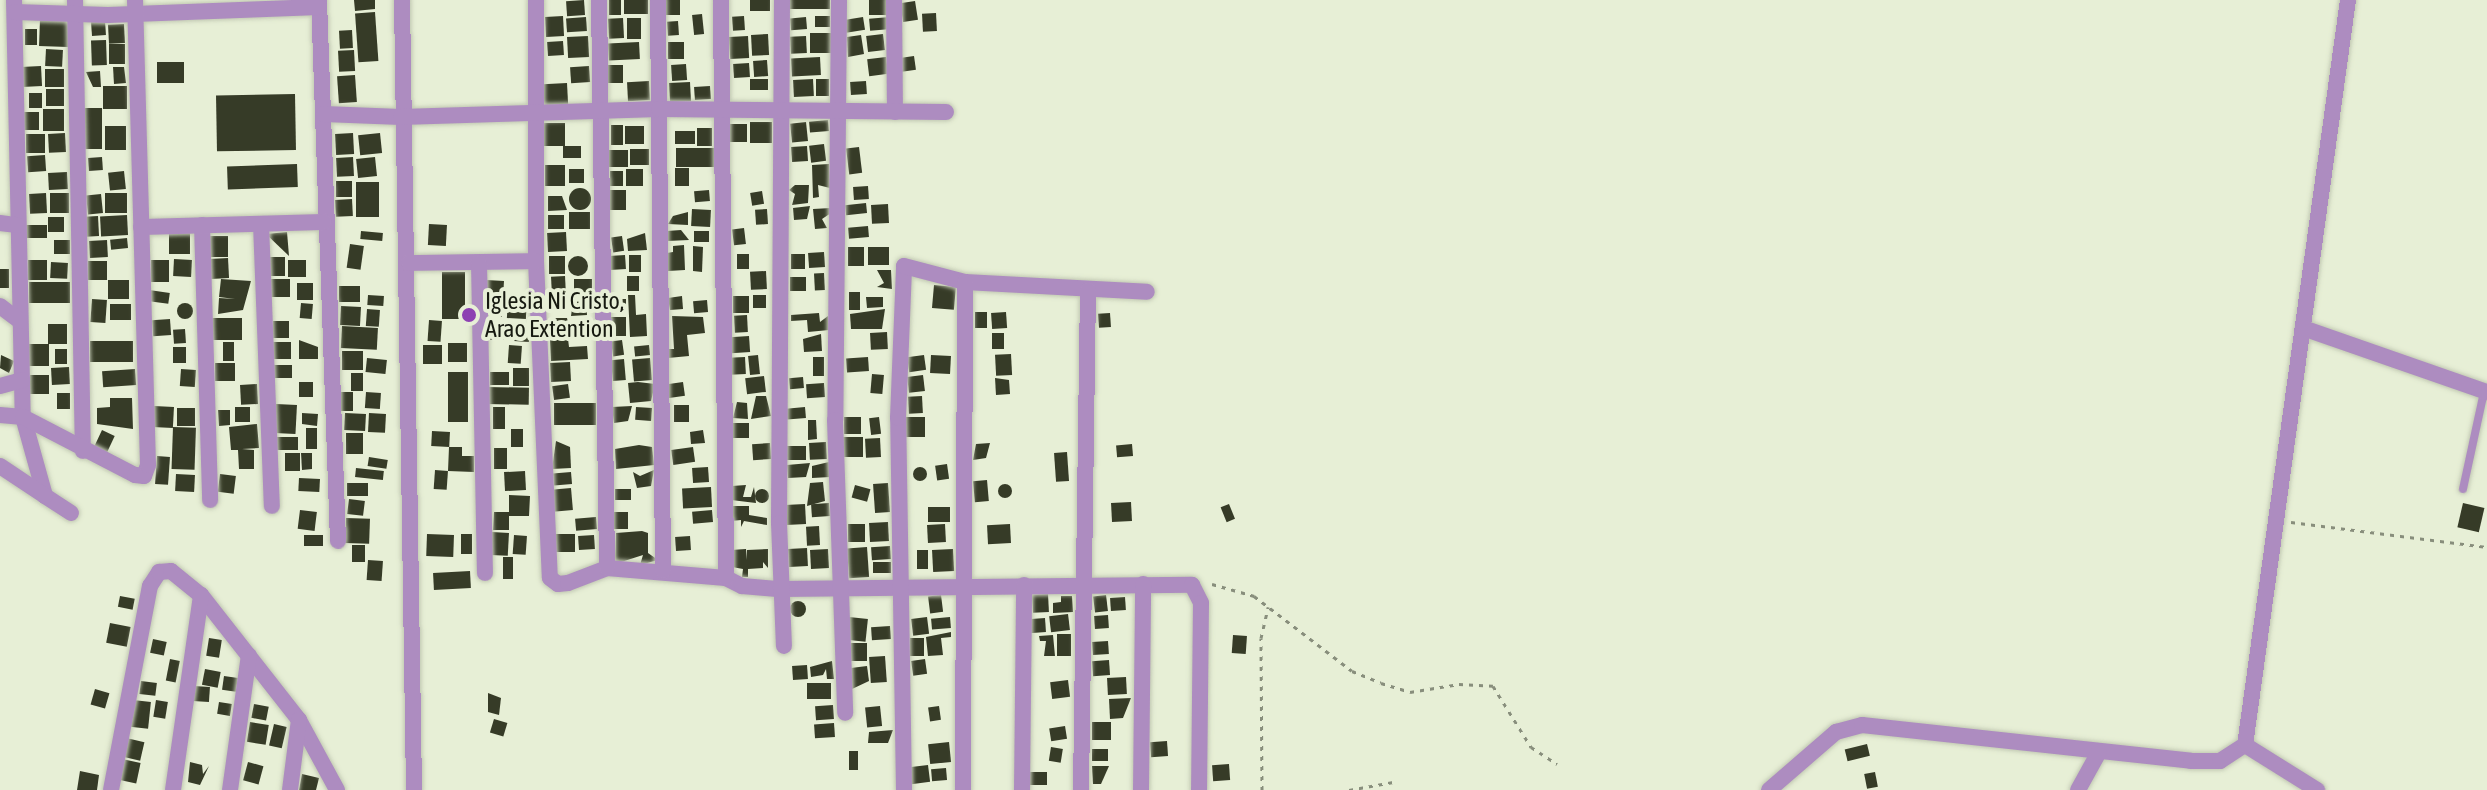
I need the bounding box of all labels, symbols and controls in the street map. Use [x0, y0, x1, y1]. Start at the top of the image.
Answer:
place label: Iglesia Ni Cristo, Arao Extention [485, 287, 624, 343]
marker: Iglesia Ni Cristo, Arao Extention [460, 306, 478, 324]

